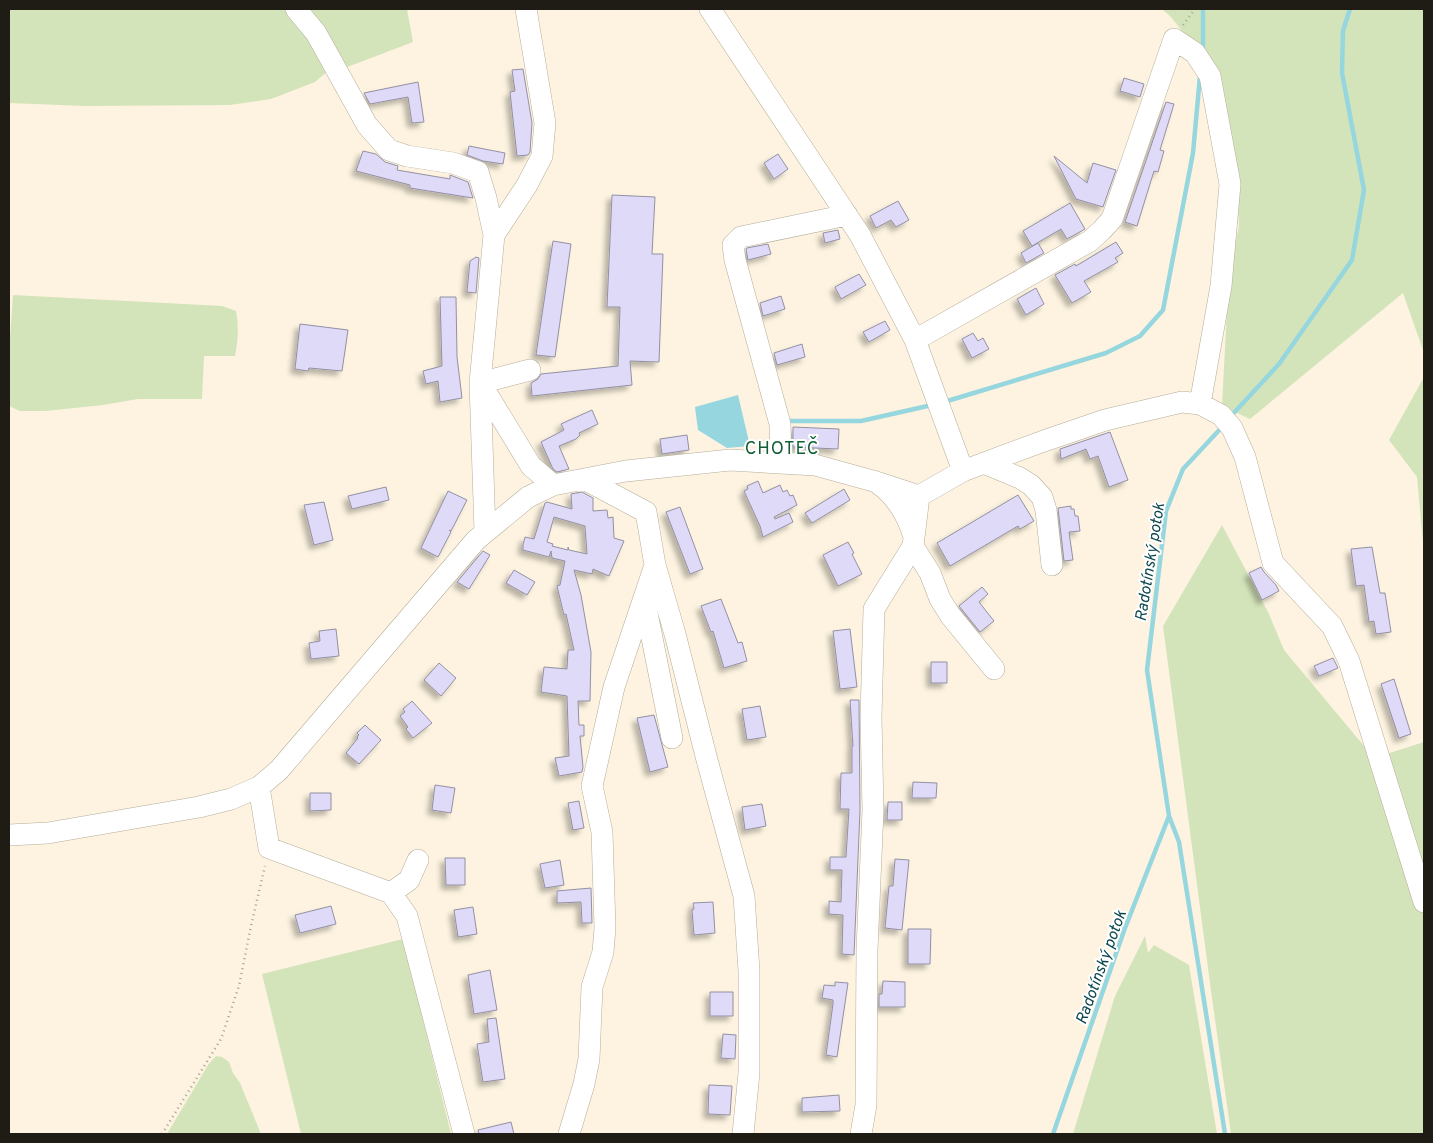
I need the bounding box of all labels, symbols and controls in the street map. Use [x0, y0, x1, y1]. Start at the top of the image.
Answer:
district label: CHOTEČ [745, 436, 819, 461]
water label: Radotínský potok [1132, 501, 1170, 623]
water label: Radotínský potok [1072, 907, 1132, 1027]

